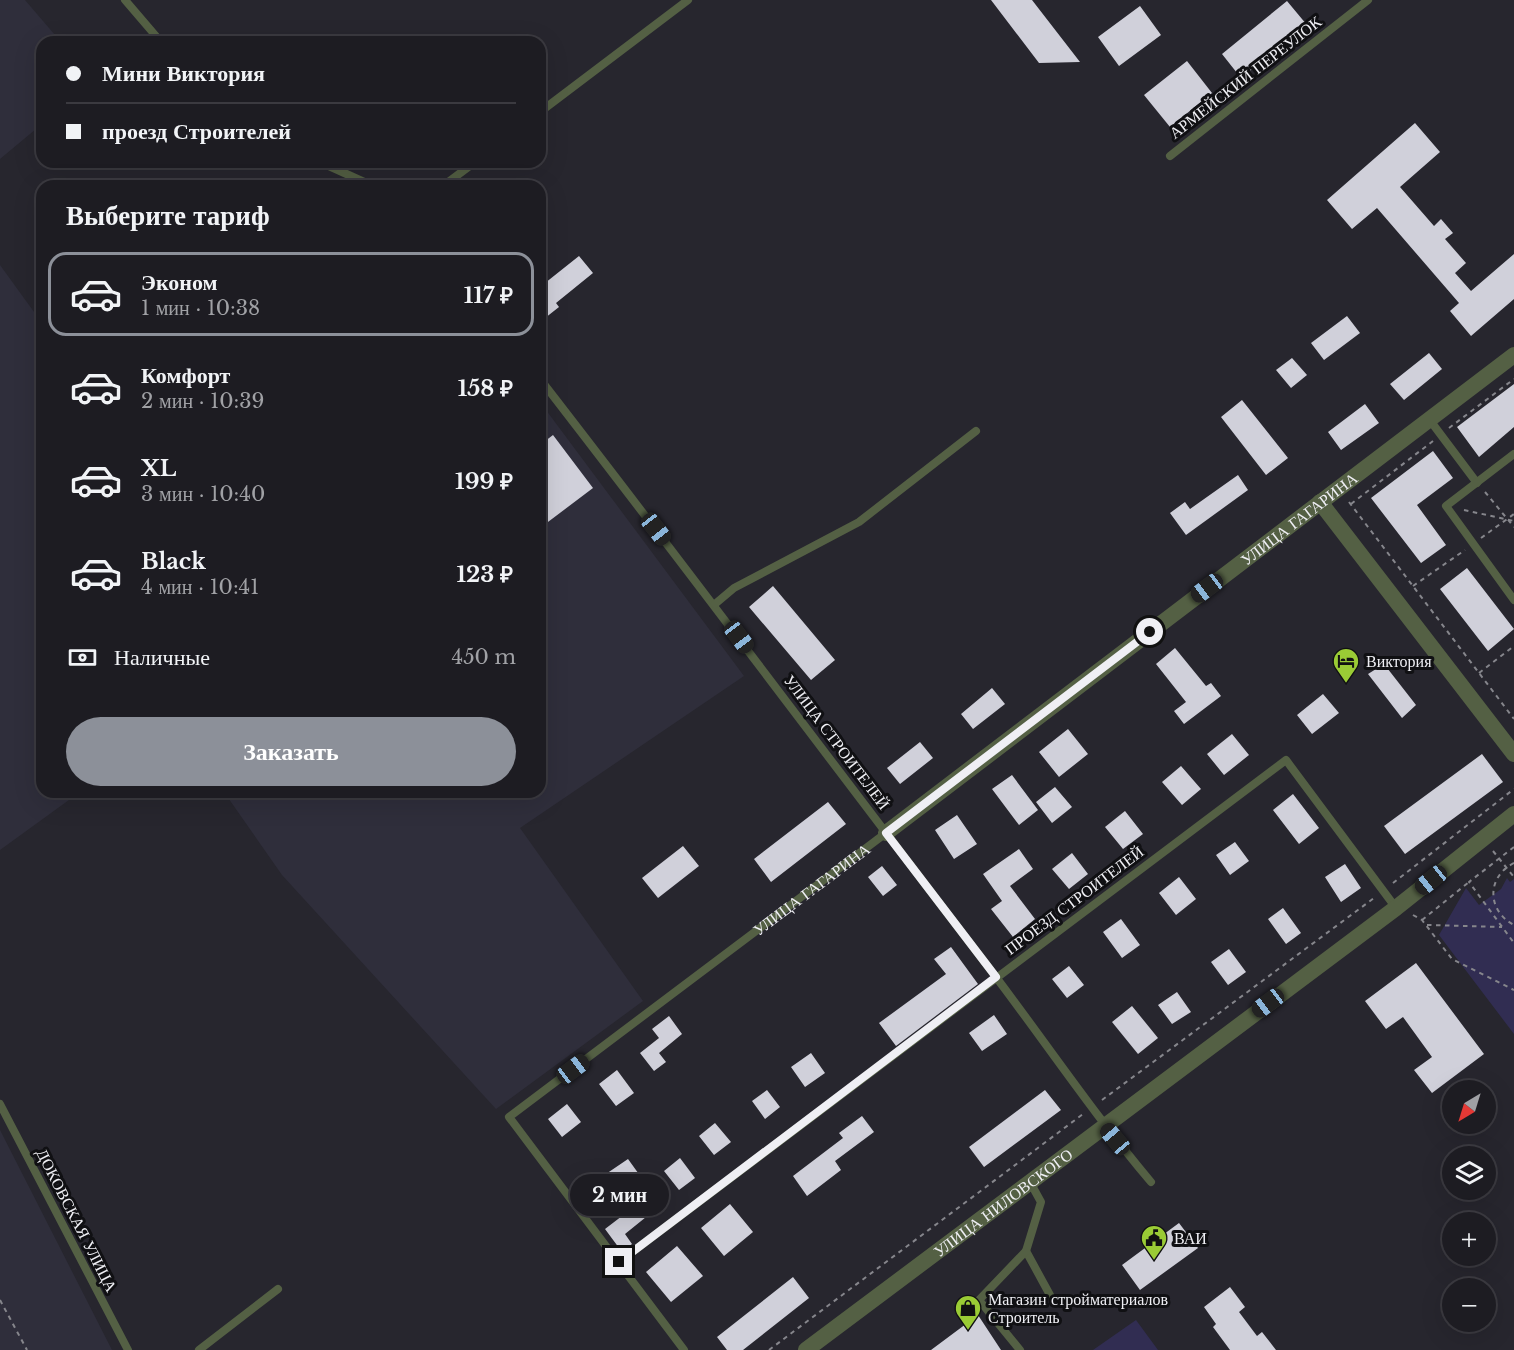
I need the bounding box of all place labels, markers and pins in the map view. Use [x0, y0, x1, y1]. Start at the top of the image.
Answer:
hotel icon: Виктория [1331, 646, 1361, 684]
place label: Виктория [1366, 651, 1432, 671]
public building icon: ВАИ [1139, 1223, 1169, 1261]
place label: ВАИ [1174, 1228, 1207, 1248]
place label: Магазин стройматериалов Строитель [988, 1289, 1168, 1327]
shop icon: Магазин стройматериалов Строитель [953, 1293, 983, 1331]

